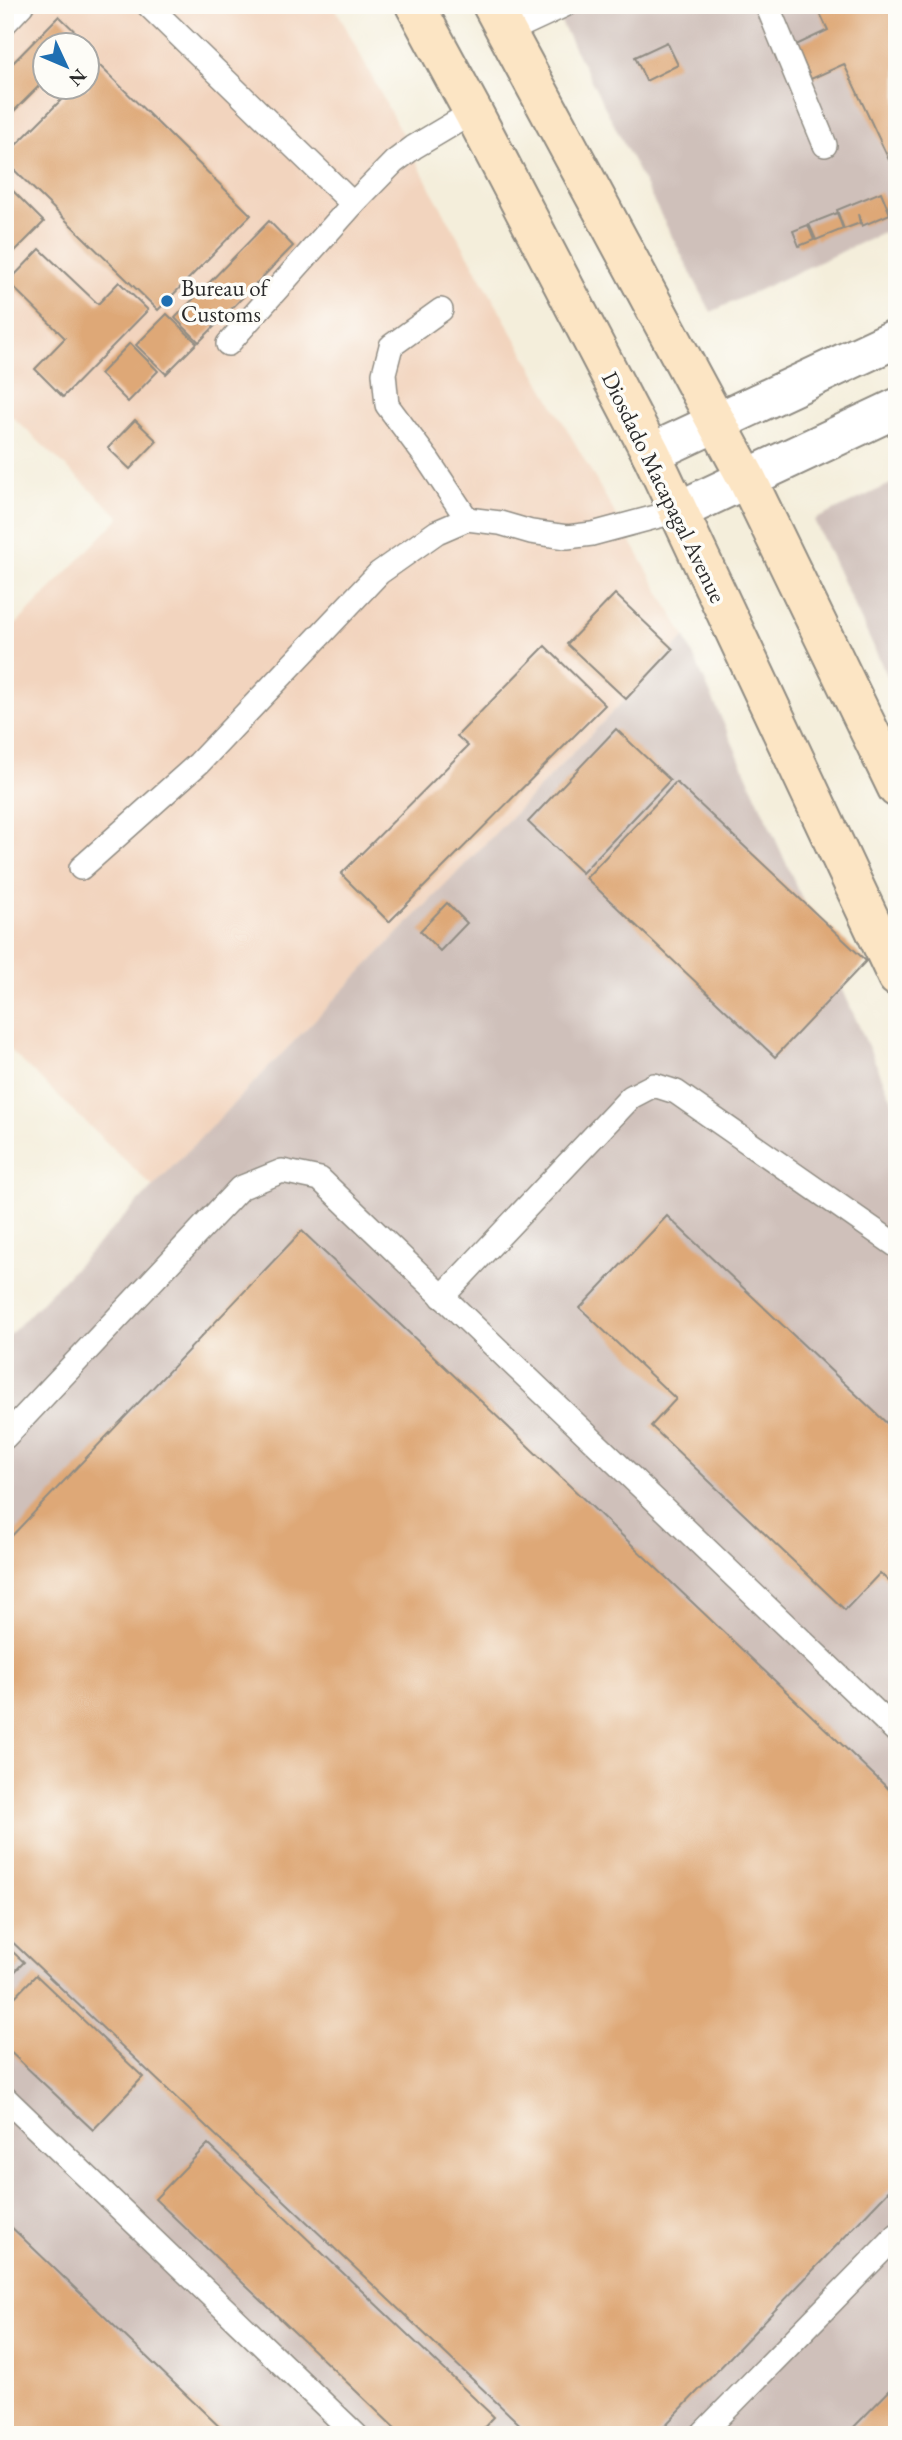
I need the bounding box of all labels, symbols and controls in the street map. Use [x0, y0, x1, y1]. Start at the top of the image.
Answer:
north arrow [32, 32, 102, 102]
text: N [63, 63, 92, 92]
place label: Bureau of Customs [181, 273, 271, 329]
marker: Bureau of Customs [159, 293, 175, 309]
street label: Diosdado Macapagal Avenue [595, 366, 733, 608]

